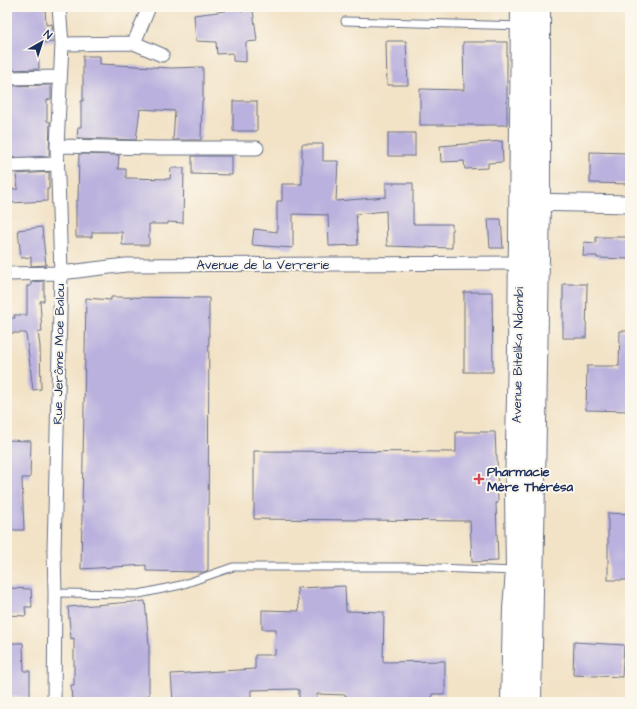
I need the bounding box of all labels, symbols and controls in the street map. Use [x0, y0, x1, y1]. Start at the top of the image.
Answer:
north arrow [22, 22, 62, 62]
text: N [41, 27, 55, 43]
street label: Avenue de la Verrerie [197, 256, 329, 274]
street label: Rue Jerôme Moe Balou [49, 283, 69, 425]
street label: Avenue Bitelika Ndombi [508, 287, 528, 423]
place label: Pharmacie Mère Thérésa [487, 463, 573, 496]
marker: Pharmacie Mère Thérésa [474, 474, 484, 484]

